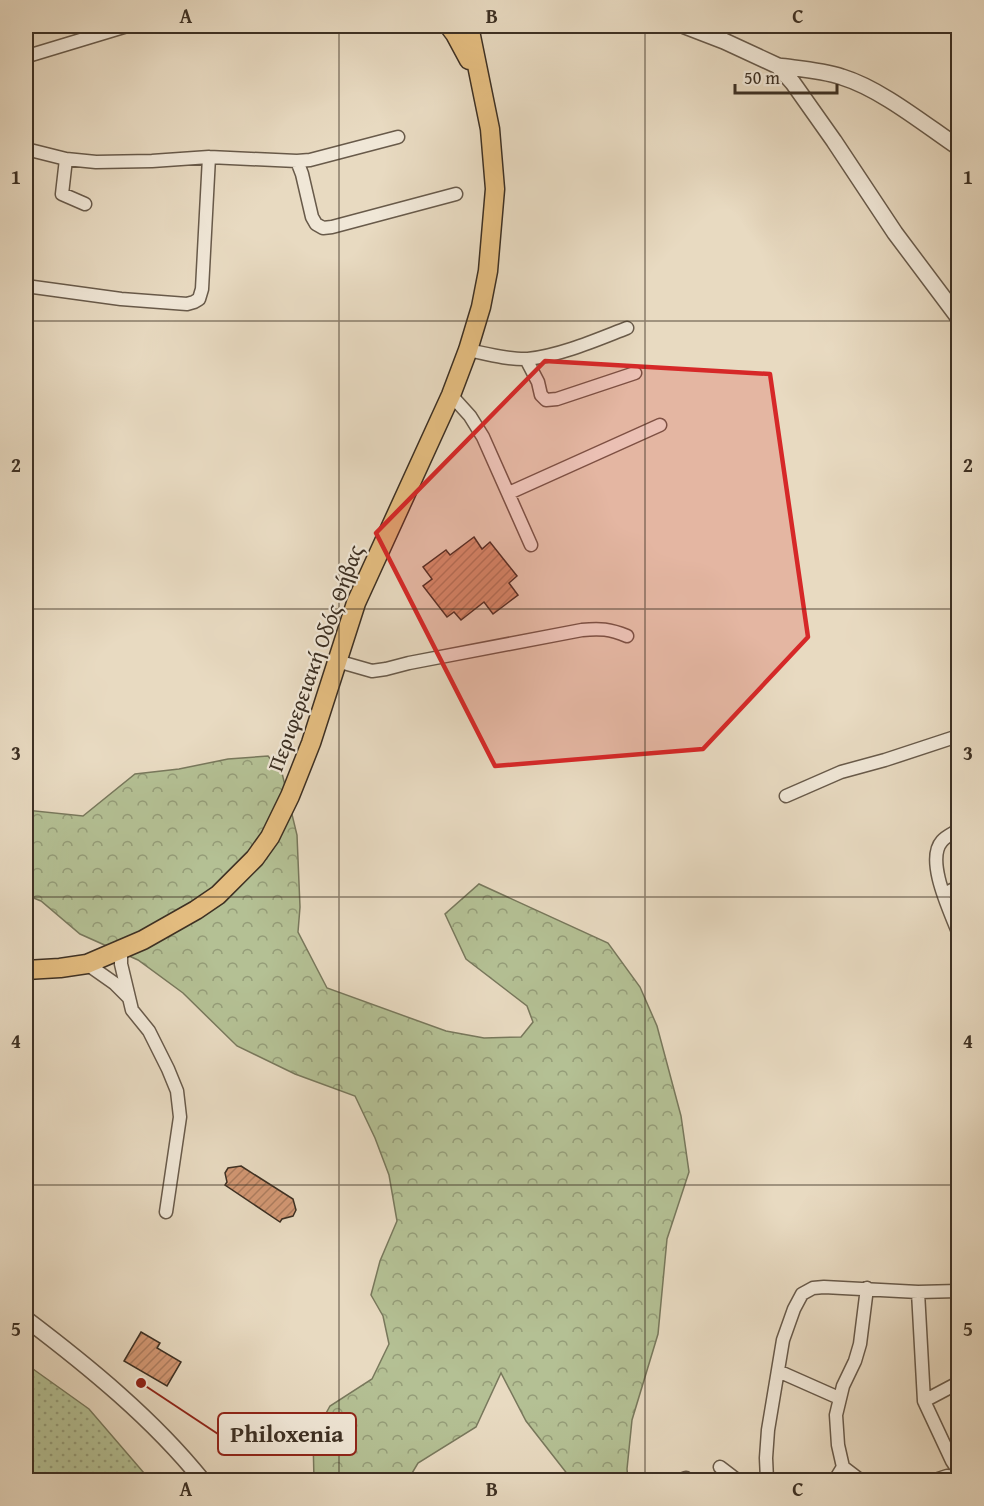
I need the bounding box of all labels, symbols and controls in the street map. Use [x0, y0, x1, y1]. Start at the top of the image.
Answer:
text: A [180, 1, 193, 30]
text: B [486, 1, 498, 30]
text: C [792, 1, 804, 30]
scale bar [735, 57, 837, 95]
text: 50 m [744, 64, 780, 91]
text: 1 [11, 162, 21, 191]
text: 1 [963, 162, 973, 191]
text: 2 [11, 450, 21, 479]
text: 2 [963, 450, 973, 479]
street label: Περιφερειακή Οδός Θήβας [259, 539, 371, 776]
text: 3 [11, 738, 21, 767]
text: 3 [963, 738, 973, 767]
text: 4 [11, 1026, 21, 1055]
text: 4 [963, 1026, 973, 1055]
text: 5 [11, 1314, 21, 1343]
text: 5 [963, 1314, 973, 1343]
callout: Philoxenia [218, 1413, 356, 1455]
text: Philoxenia [230, 1416, 344, 1451]
text: A [180, 1474, 193, 1503]
text: B [486, 1474, 498, 1503]
text: C [792, 1474, 804, 1503]

